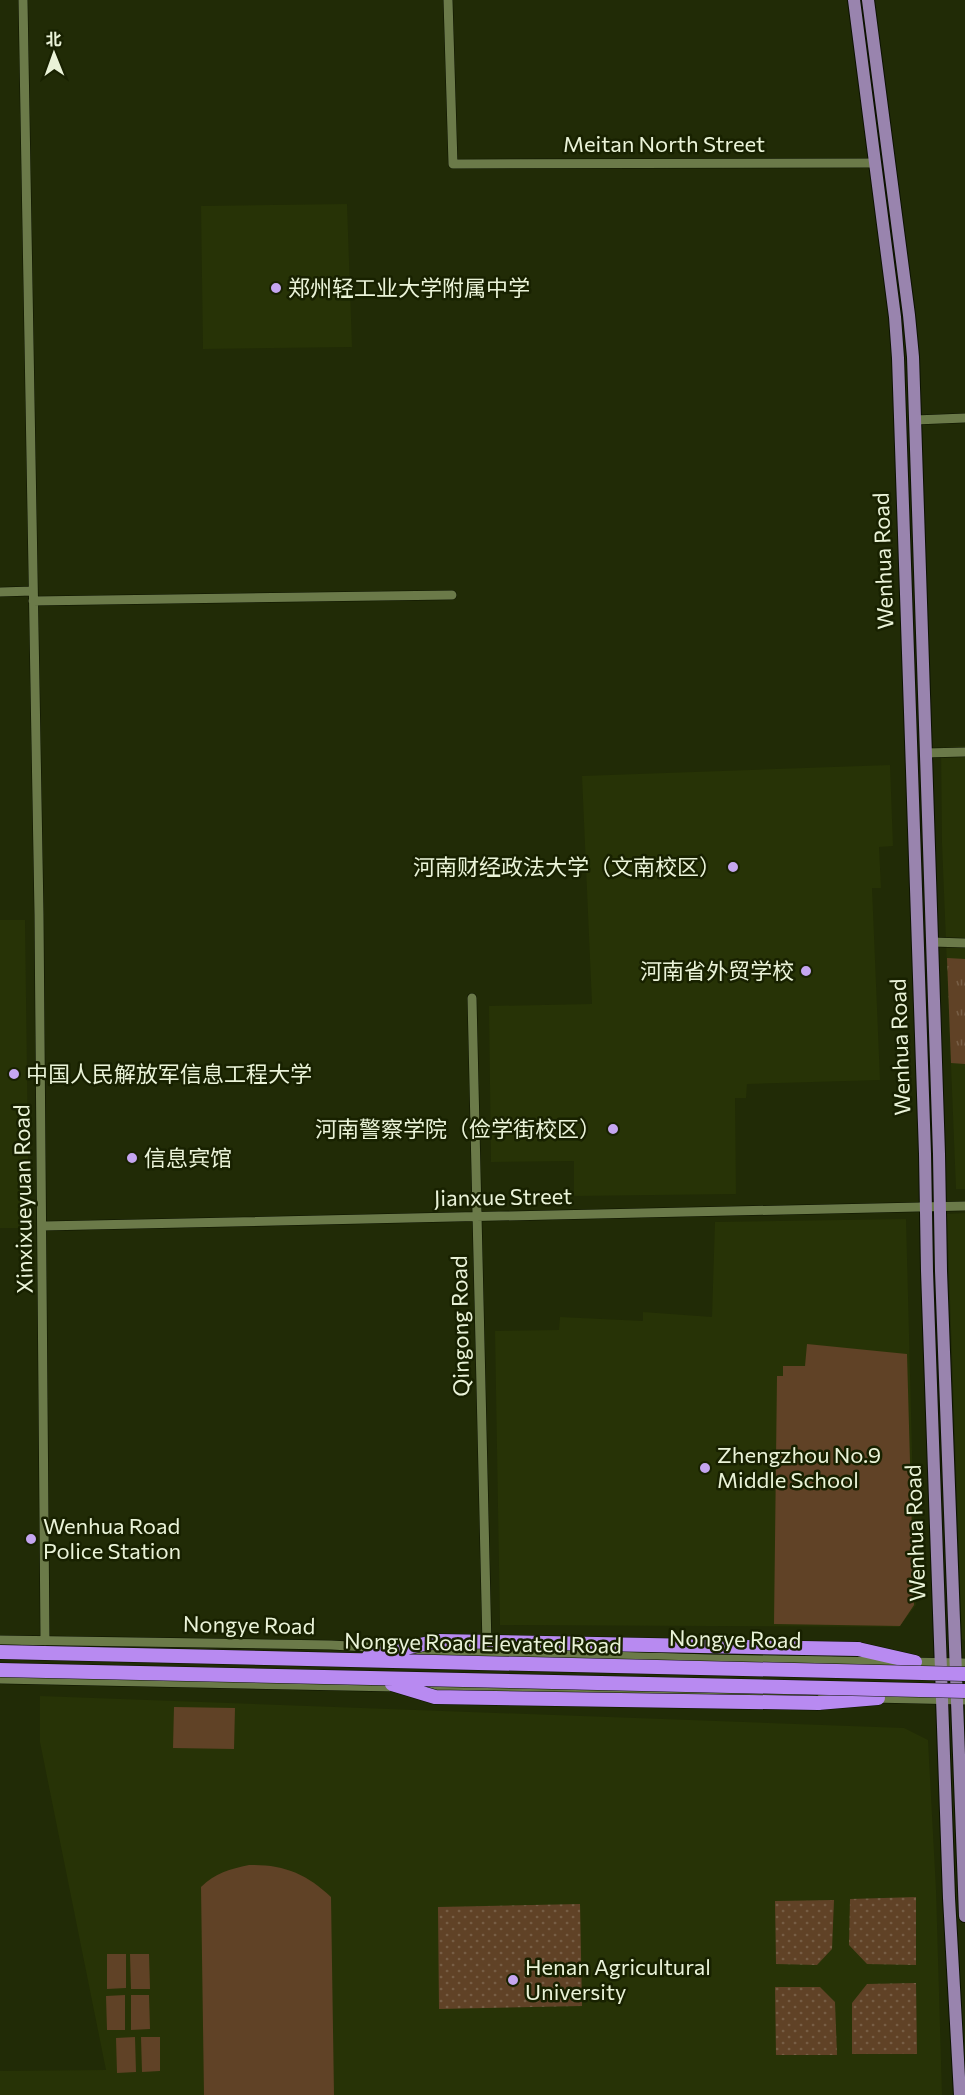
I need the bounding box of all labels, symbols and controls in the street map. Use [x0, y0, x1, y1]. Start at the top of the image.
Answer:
north arrow [24, 24, 84, 84]
text: 北 [46, 29, 62, 48]
street label: Meitan North Street [563, 130, 765, 157]
place label: 郑州轻工业大学附属中学 [288, 274, 530, 301]
marker: 郑州轻工业大学附属中学 [269, 281, 283, 295]
street label: Wenhua Road [867, 492, 898, 630]
place label: 河南财经政法大学（文南校区） [413, 853, 721, 880]
marker: 河南财经政法大学（文南校区） [726, 860, 740, 874]
place label: 河南省外贸学校 [640, 957, 794, 984]
marker: 河南省外贸学校 [799, 964, 813, 978]
street label: Wenhua Road [884, 978, 915, 1116]
place label: 中国人民解放军信息工程大学 [26, 1060, 312, 1087]
marker: 中国人民解放军信息工程大学 [7, 1067, 21, 1081]
street label: Xinxixueyuan Road [7, 1104, 38, 1294]
place label: 河南警察学院（俭学街校区） [315, 1115, 601, 1142]
marker: 河南警察学院（俭学街校区） [606, 1122, 620, 1136]
place label: 信息宾馆 [144, 1144, 232, 1171]
marker: 信息宾馆 [125, 1151, 139, 1165]
street label: Jianxue Street [434, 1182, 572, 1211]
street label: Qingong Road [445, 1255, 474, 1397]
place label: Zhengzhou No.9 Middle School [717, 1441, 881, 1493]
marker: Zhengzhou No.9 Middle School [698, 1461, 712, 1475]
street label: Wenhua Road [899, 1464, 930, 1602]
place label: Wenhua Road Police Station [43, 1512, 181, 1564]
marker: Wenhua Road Police Station [24, 1532, 38, 1546]
street label: Nongye Road [183, 1610, 315, 1639]
street label: Nongye Road [669, 1624, 801, 1653]
street label: Nongye Road Elevated Road [344, 1627, 622, 1658]
place label: Henan Agricultural University [525, 1953, 711, 2005]
marker: Henan Agricultural University [506, 1973, 520, 1987]

